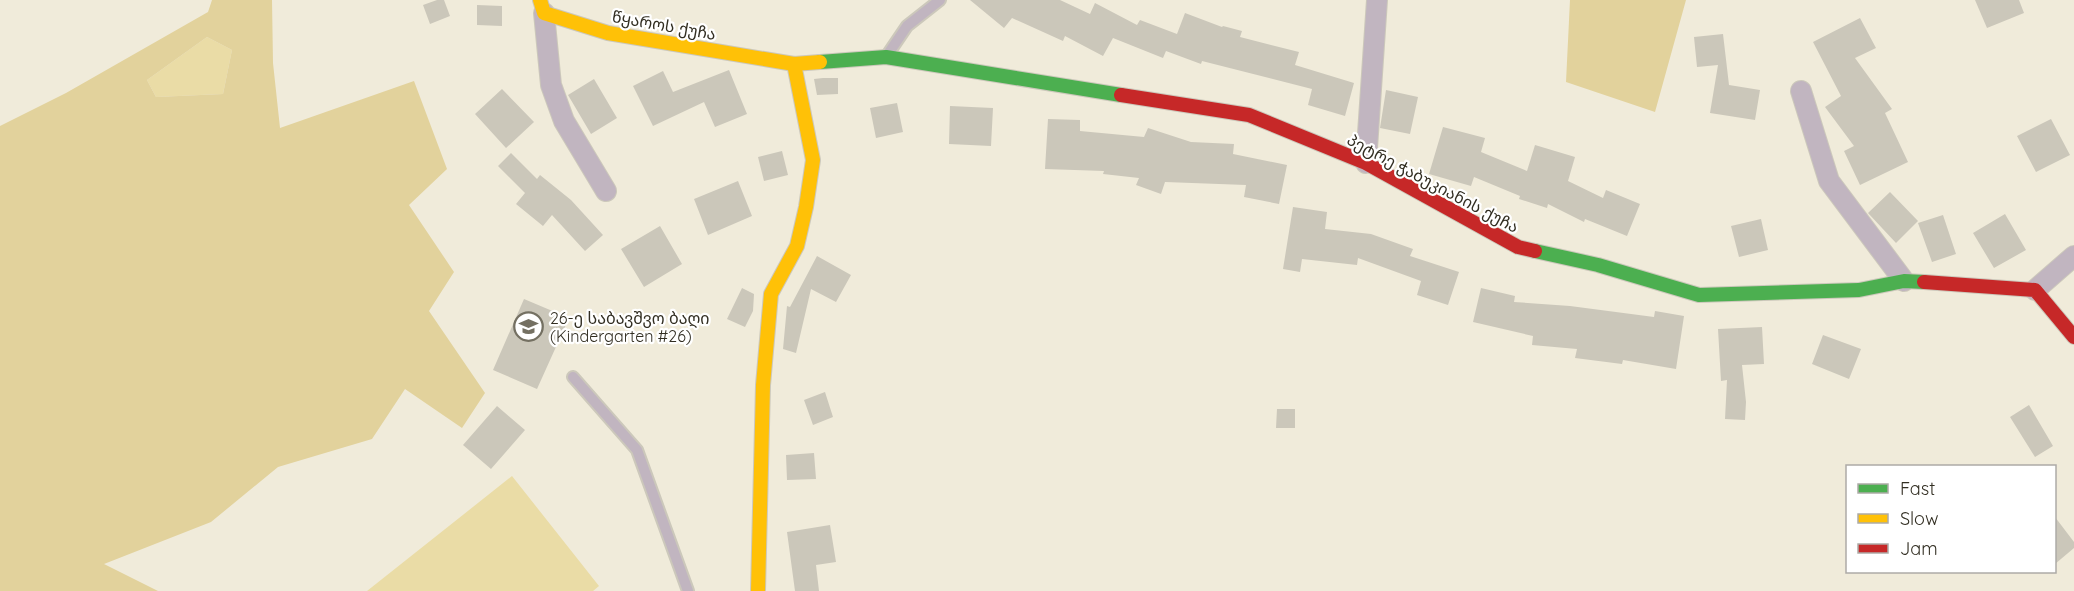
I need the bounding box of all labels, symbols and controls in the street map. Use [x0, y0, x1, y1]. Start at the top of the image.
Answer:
street label: წყაროს ქუჩა [610, 6, 718, 44]
street label: პეტრე ჭაბუკიანის ქუჩა [1344, 129, 1522, 237]
place label: 26-ე საბავშვო ბაღი (Kindergarten #26) [550, 308, 710, 346]
school or university icon: 26-ე საბავშვო ბაღი (Kindergarten #26) [513, 311, 545, 343]
legend [1846, 465, 2056, 573]
text: Fast [1900, 477, 1935, 500]
text: Slow [1900, 507, 1938, 530]
text: Jam [1900, 537, 1938, 560]

